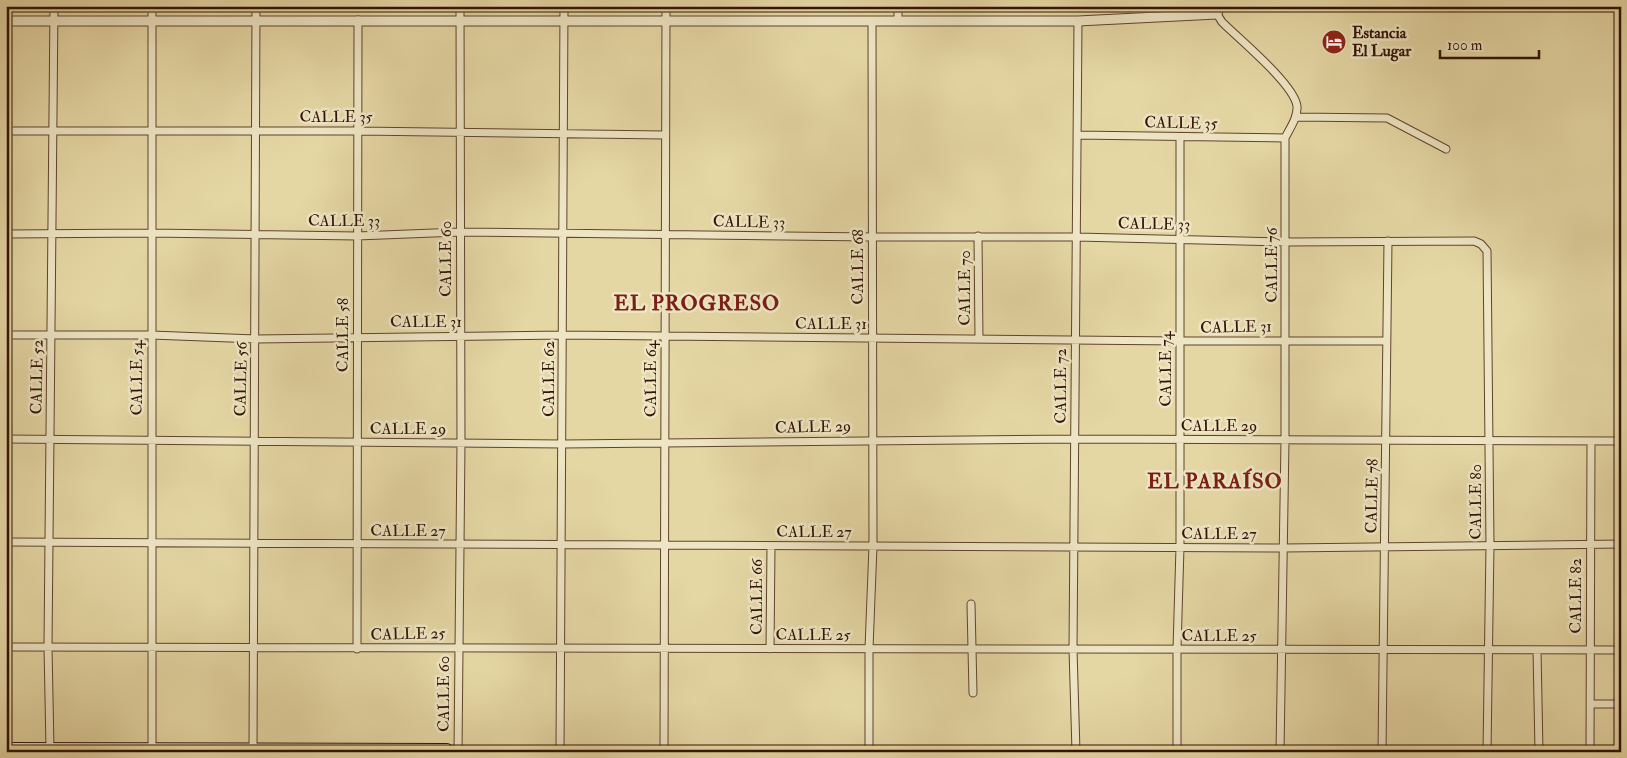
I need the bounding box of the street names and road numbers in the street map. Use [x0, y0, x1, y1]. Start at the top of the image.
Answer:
street label: CALLE 35 [299, 107, 373, 127]
street label: CALLE 35 [1144, 112, 1218, 134]
street label: CALLE 33 [308, 211, 380, 231]
street label: CALLE 33 [713, 211, 785, 233]
street label: CALLE 33 [1118, 213, 1190, 235]
street label: CALLE 60 [436, 221, 456, 297]
street label: CALLE 76 [1262, 226, 1282, 303]
street label: CALLE 68 [848, 229, 868, 305]
street label: CALLE 70 [955, 250, 975, 326]
street label: CALLE 58 [333, 297, 353, 372]
street label: CALLE 31 [390, 312, 462, 332]
street label: CALLE 31 [795, 314, 867, 334]
street label: CALLE 31 [1200, 316, 1272, 338]
street label: CALLE 74 [1156, 330, 1176, 407]
street label: CALLE 52 [26, 339, 48, 415]
street label: CALLE 54 [127, 339, 147, 416]
street label: CALLE 64 [641, 339, 661, 417]
street label: CALLE 56 [230, 340, 252, 417]
street label: CALLE 62 [539, 341, 559, 417]
street label: CALLE 72 [1051, 348, 1071, 424]
street label: CALLE 29 [775, 416, 851, 438]
street label: CALLE 29 [1181, 416, 1257, 436]
street label: CALLE 29 [370, 419, 446, 439]
street label: CALLE 78 [1361, 458, 1383, 534]
street label: CALLE 80 [1466, 464, 1486, 540]
street label: CALLE 27 [370, 521, 446, 541]
street label: CALLE 27 [776, 522, 852, 542]
street label: CALLE 27 [1181, 524, 1257, 544]
street label: CALLE 66 [747, 558, 767, 635]
street label: CALLE 82 [1566, 558, 1586, 634]
street label: CALLE 25 [370, 623, 446, 645]
street label: CALLE 25 [775, 625, 851, 645]
street label: CALLE 25 [1181, 626, 1257, 646]
street label: CALLE 60 [434, 656, 454, 732]

